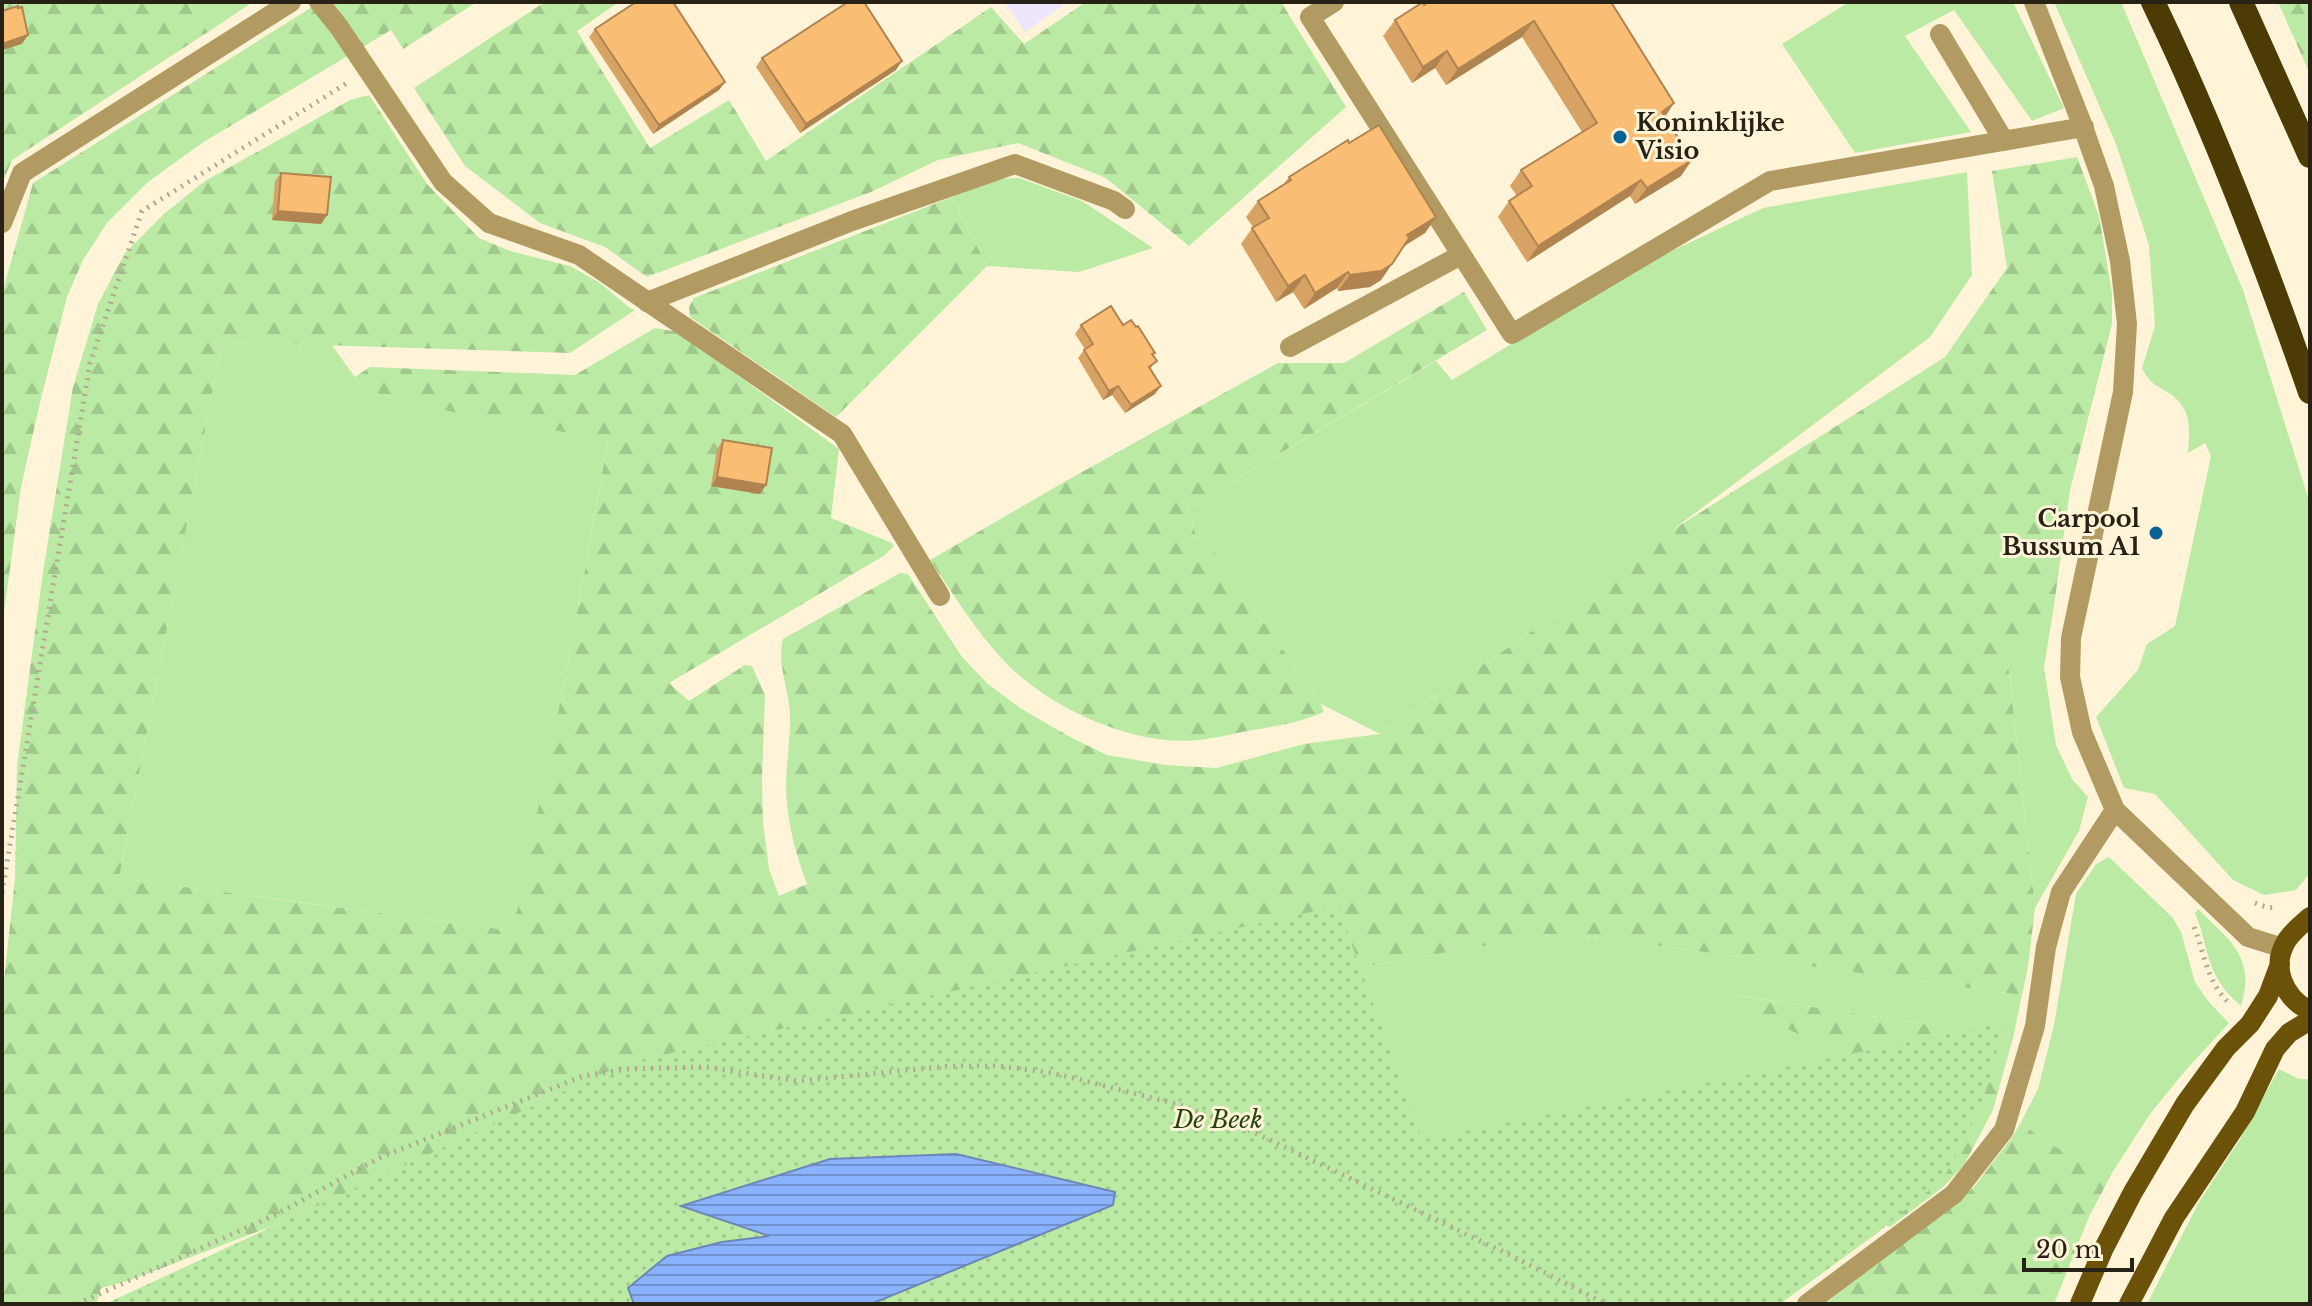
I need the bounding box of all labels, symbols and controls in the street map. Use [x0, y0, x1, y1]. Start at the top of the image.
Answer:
place label: Koninklijke Visio [1635, 108, 1785, 165]
marker: Koninklijke Visio [1611, 128, 1629, 146]
place label: Carpool Bussum A1 [2002, 504, 2140, 561]
marker: Carpool Bussum A1 [2147, 524, 2165, 542]
park label: De Beek [1172, 1105, 1263, 1134]
scale bar [2024, 1222, 2132, 1272]
text: 20 m [2036, 1235, 2101, 1264]

